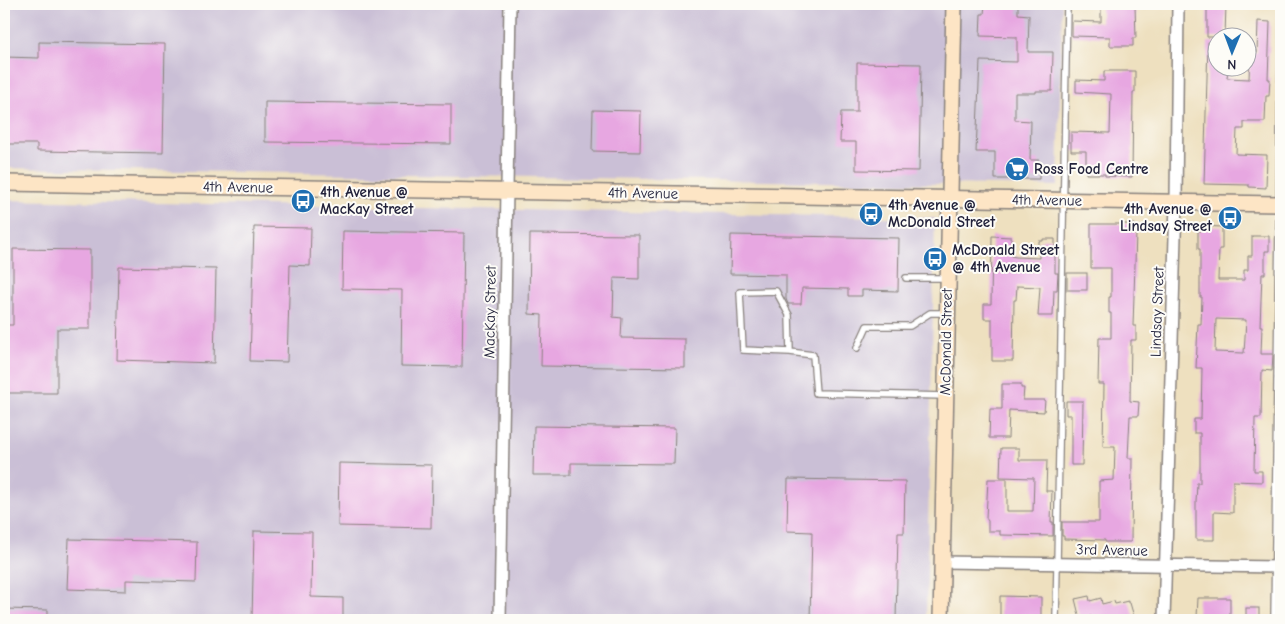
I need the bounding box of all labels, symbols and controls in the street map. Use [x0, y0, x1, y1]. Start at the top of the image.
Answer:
north arrow [1208, 28, 1258, 78]
text: N [1227, 56, 1236, 73]
supermarket icon: Ross Food Centre [1004, 156, 1030, 182]
place label: Ross Food Centre [1034, 160, 1148, 178]
street label: 4th Avenue [203, 177, 274, 197]
place label: 4th Avenue @ MacKay Street [320, 183, 414, 218]
street label: 4th Avenue [608, 183, 679, 203]
bus stop icon: 4th Avenue @ MacKay Street [290, 188, 316, 214]
street label: 4th Avenue [1012, 190, 1083, 210]
place label: 4th Avenue @ McDonald Street [888, 196, 996, 231]
place label: 4th Avenue @ Lindsay Street [1120, 200, 1213, 235]
bus stop icon: 4th Avenue @ McDonald Street [858, 201, 884, 227]
bus stop icon: 4th Avenue @ Lindsay Street [1217, 205, 1243, 231]
place label: McDonald Street @ 4th Avenue [952, 241, 1060, 276]
bus stop icon: McDonald Street @ 4th Avenue [922, 246, 948, 272]
street label: MacKay Street [480, 265, 500, 359]
street label: Lindsay Street [1146, 266, 1168, 357]
street label: McDonald Street [936, 288, 956, 396]
street label: 3rd Avenue [1076, 540, 1148, 560]

